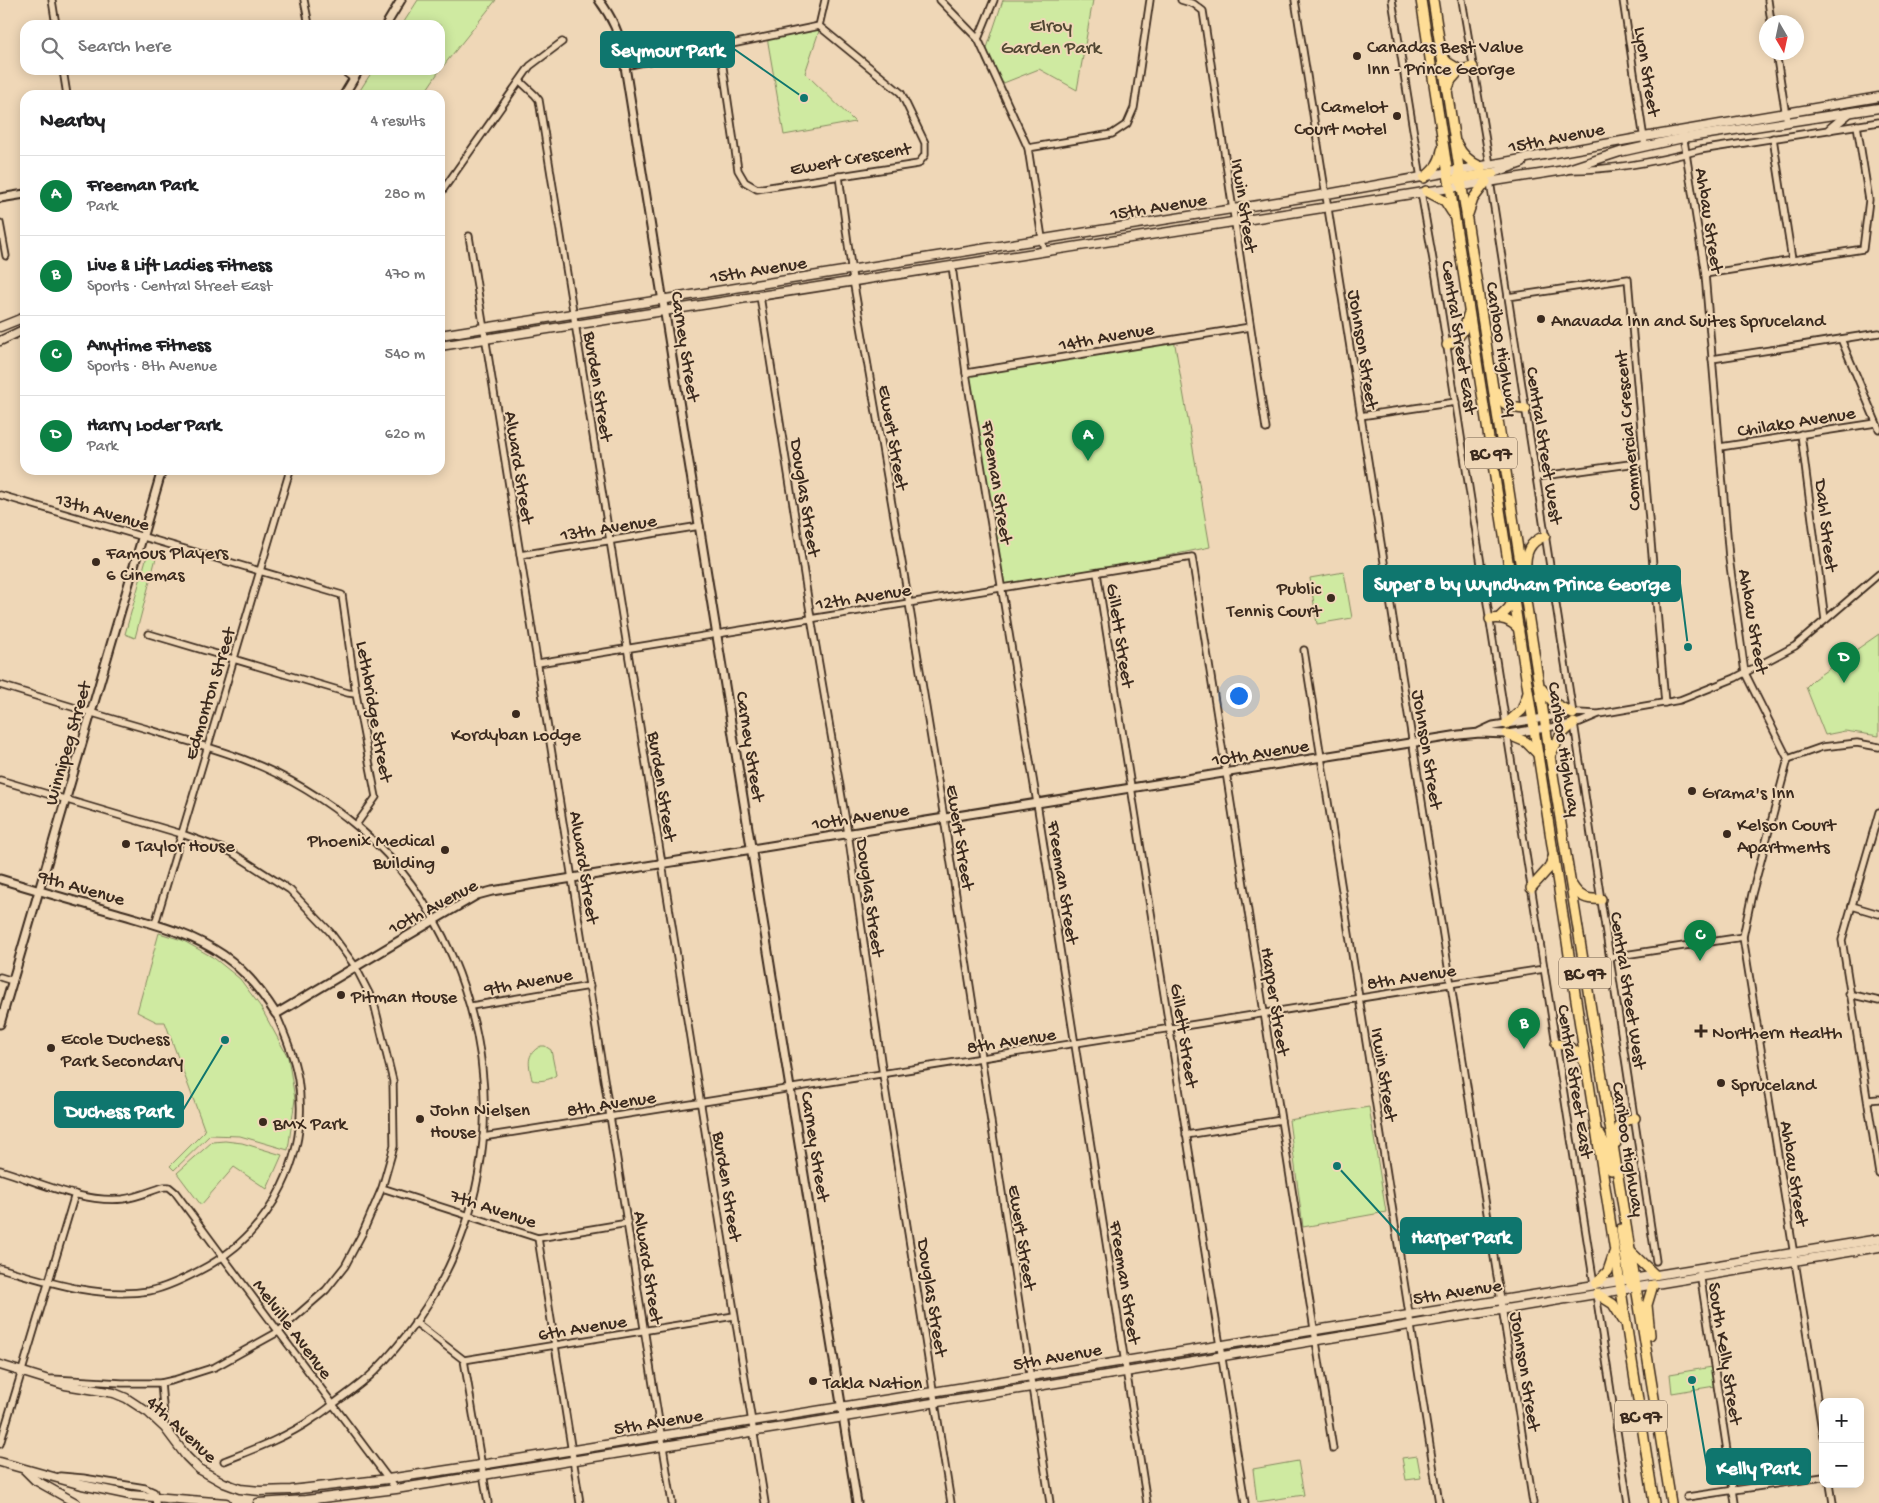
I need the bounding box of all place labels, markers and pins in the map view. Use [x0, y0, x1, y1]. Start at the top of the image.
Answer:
callout: Seymour Park [601, 32, 734, 67]
place label: Canadas Best Value Inn - Prince George [1367, 37, 1524, 82]
marker: Canadas Best Value Inn - Prince George [1351, 50, 1363, 62]
place label: Camelot Court Motel [1294, 97, 1389, 142]
marker: Camelot Court Motel [1391, 110, 1403, 122]
place label: Anavada Inn and Suites Spruceland [1551, 311, 1827, 334]
marker: Anavada Inn and Suites Spruceland [1535, 313, 1547, 325]
pin: A [1072, 420, 1104, 461]
place label: Famous Players 6 Cinemas [105, 543, 229, 588]
marker: Famous Players 6 Cinemas [90, 556, 102, 568]
callout: Super 8 by Wyndham Prince George [1364, 566, 1680, 601]
place label: Public Tennis Court [1226, 579, 1323, 624]
marker: Public Tennis Court [1325, 592, 1337, 604]
pin: D [1828, 642, 1860, 683]
marker: Kordyban Lodge [510, 708, 522, 720]
place label: Kordyban Lodge [451, 725, 581, 748]
place label: Grama's Inn [1702, 783, 1794, 806]
marker: Grama's Inn [1686, 785, 1698, 797]
place label: Kelson Court Apartments [1737, 815, 1838, 860]
marker: Kelson Court Apartments [1721, 828, 1733, 840]
place label: Phoenix Medical Building [307, 831, 435, 876]
place label: Taylor House [135, 836, 235, 859]
marker: Taylor House [120, 838, 132, 850]
marker: Phoenix Medical Building [439, 844, 451, 856]
pin: C [1684, 920, 1716, 961]
place label: Pitman House [350, 987, 458, 1010]
marker: Pitman House [335, 989, 347, 1001]
pin: B [1508, 1008, 1540, 1049]
place label: Northern Health [1712, 1023, 1842, 1046]
marker: Northern Health [1694, 1024, 1708, 1038]
place label: Ecole Duchess Park Secondary [60, 1029, 184, 1074]
marker: Ecole Duchess Park Secondary [45, 1042, 57, 1054]
place label: Spruceland [1731, 1075, 1818, 1098]
marker: Spruceland [1715, 1077, 1727, 1089]
callout: Duchess Park [55, 1092, 183, 1127]
place label: John Nielsen House [430, 1100, 530, 1145]
marker: John Nielsen House [414, 1113, 426, 1125]
place label: BMX Park [272, 1114, 348, 1137]
marker: BMX Park [257, 1116, 269, 1128]
callout: Harper Park [1401, 1218, 1521, 1253]
place label: Takla Nation [822, 1373, 922, 1396]
marker: Takla Nation [807, 1375, 819, 1387]
callout: Kelly Park [1707, 1449, 1810, 1484]

